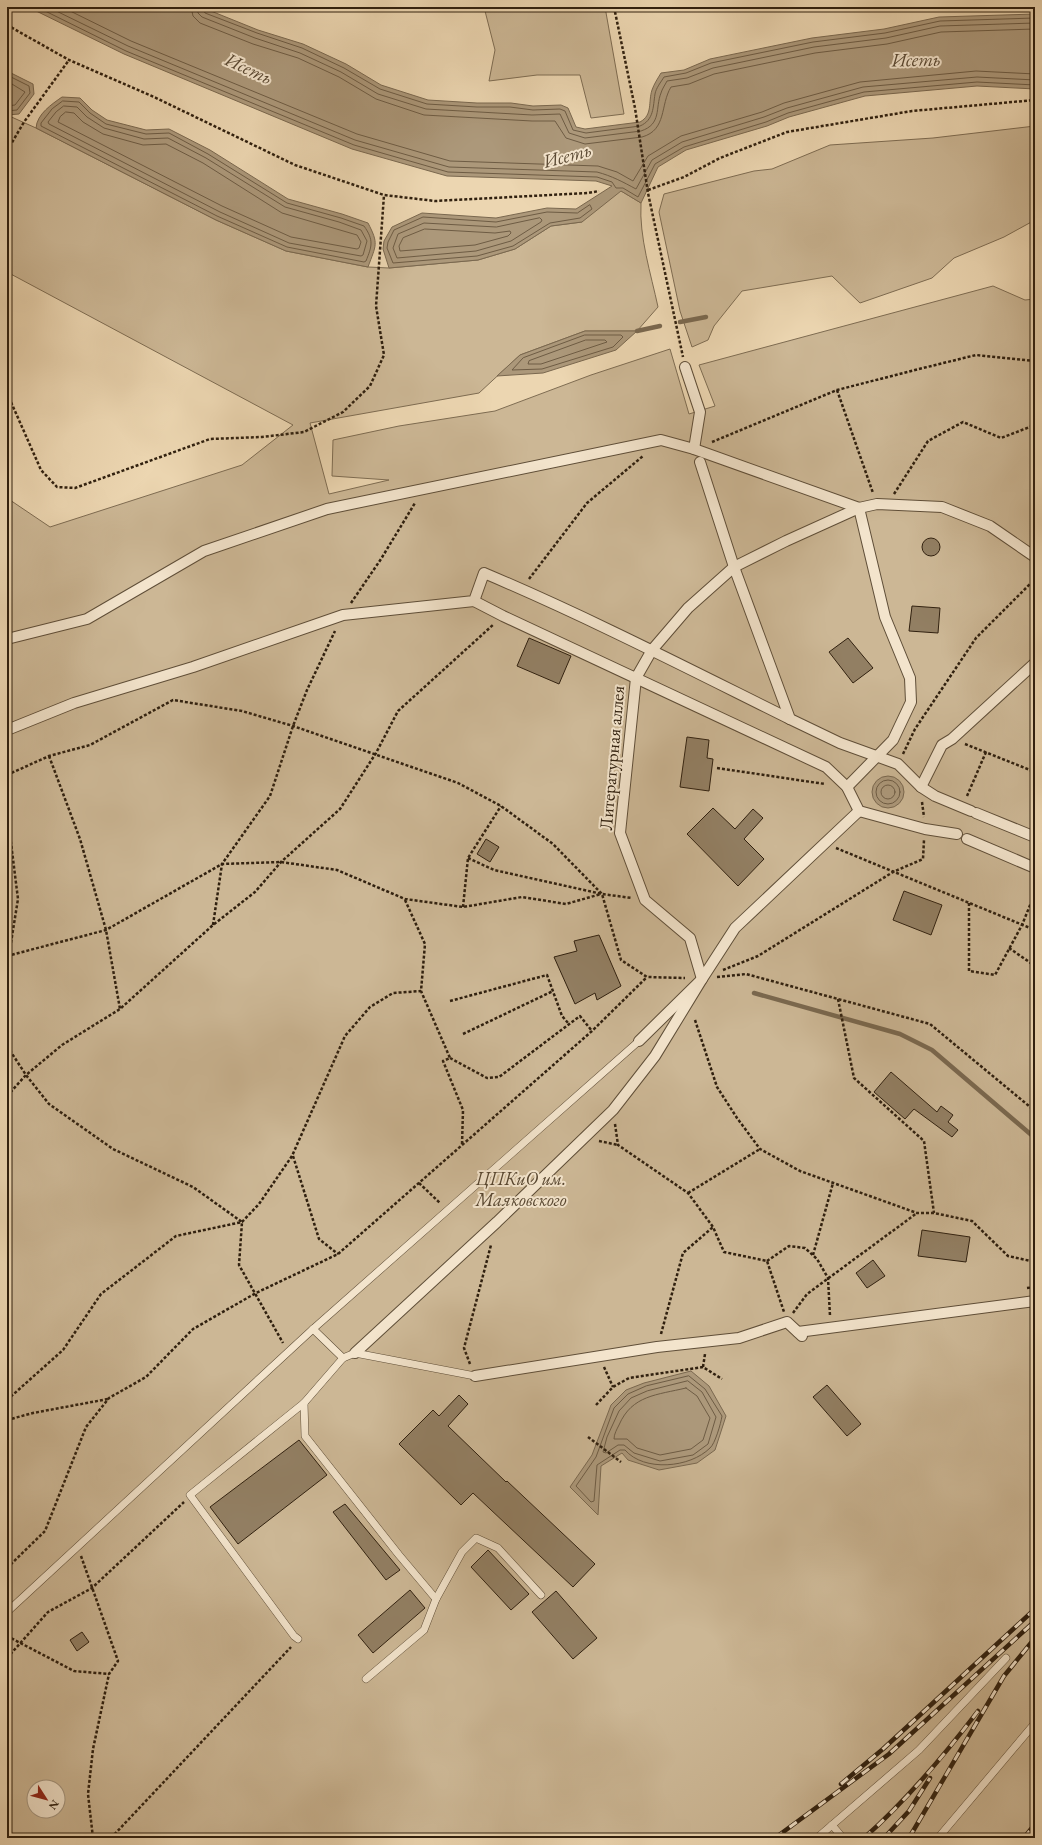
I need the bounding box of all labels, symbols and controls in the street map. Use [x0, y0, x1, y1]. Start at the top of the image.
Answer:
water label: Исеть [220, 46, 276, 90]
water label: Исеть [890, 47, 941, 72]
water label: Исеть [539, 137, 594, 174]
street label: Литературная аллея [594, 685, 629, 831]
park label: ЦПКиО им. Маяковского [474, 1167, 567, 1211]
north arrow [26, 1779, 66, 1819]
text: N [46, 1797, 62, 1813]

